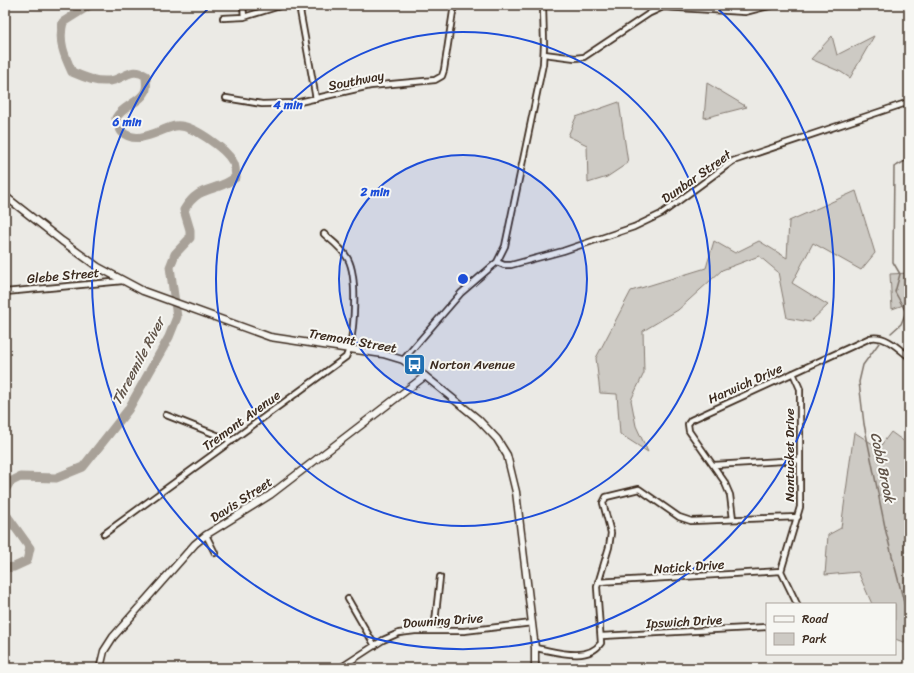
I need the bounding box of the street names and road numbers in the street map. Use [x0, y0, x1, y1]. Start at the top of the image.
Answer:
street label: Southway [326, 64, 386, 97]
street label: Dunbar Street [656, 143, 737, 209]
street label: Glebe Street [26, 261, 101, 290]
street label: Tremont Street [307, 321, 399, 360]
street label: Harwich Drive [704, 357, 787, 410]
street label: Tremont Avenue [197, 384, 286, 457]
street label: Nantucket Drive [778, 408, 801, 502]
street label: Davis Street [205, 470, 277, 528]
street label: Natick Drive [653, 553, 726, 580]
street label: Downing Drive [402, 606, 484, 635]
street label: Ipswich Drive [644, 608, 723, 635]

